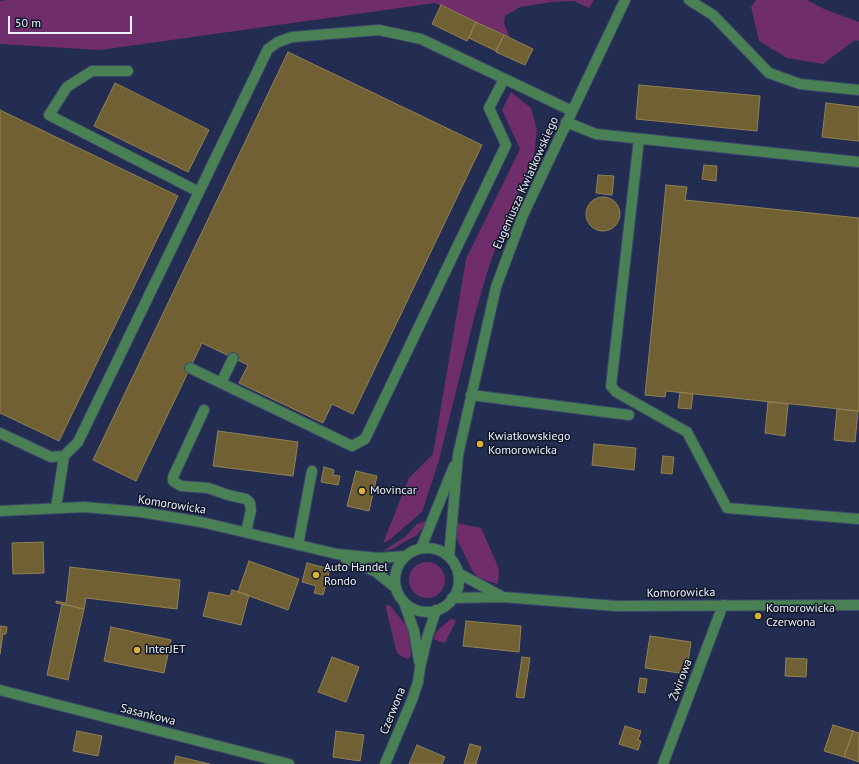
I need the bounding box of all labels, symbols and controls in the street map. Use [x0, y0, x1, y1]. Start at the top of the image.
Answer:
scale bar [10, 8, 134, 34]
text: 50 m [15, 15, 41, 30]
street label: Eugeniusza Kwiatkowskiego [490, 114, 562, 252]
place label: Kwiatkowskiego Komorowicka [488, 430, 570, 458]
marker: Kwiatkowskiego Komorowicka [475, 439, 485, 449]
place label: Movincar [370, 484, 417, 498]
marker: Movincar [357, 486, 367, 496]
street label: Komorowicka [137, 493, 207, 517]
place label: Auto Handel Rondo [324, 561, 388, 589]
marker: Auto Handel Rondo [311, 570, 321, 580]
street label: Komorowicka [646, 585, 716, 601]
place label: Komorowicka Czerwona [766, 602, 835, 630]
marker: Komorowicka Czerwona [753, 611, 763, 621]
place label: InterJET [145, 643, 186, 657]
marker: InterJET [132, 645, 142, 655]
street label: Żwirowa [667, 657, 695, 703]
street label: Czerwona [377, 685, 409, 737]
street label: Sasankowa [119, 701, 177, 729]

